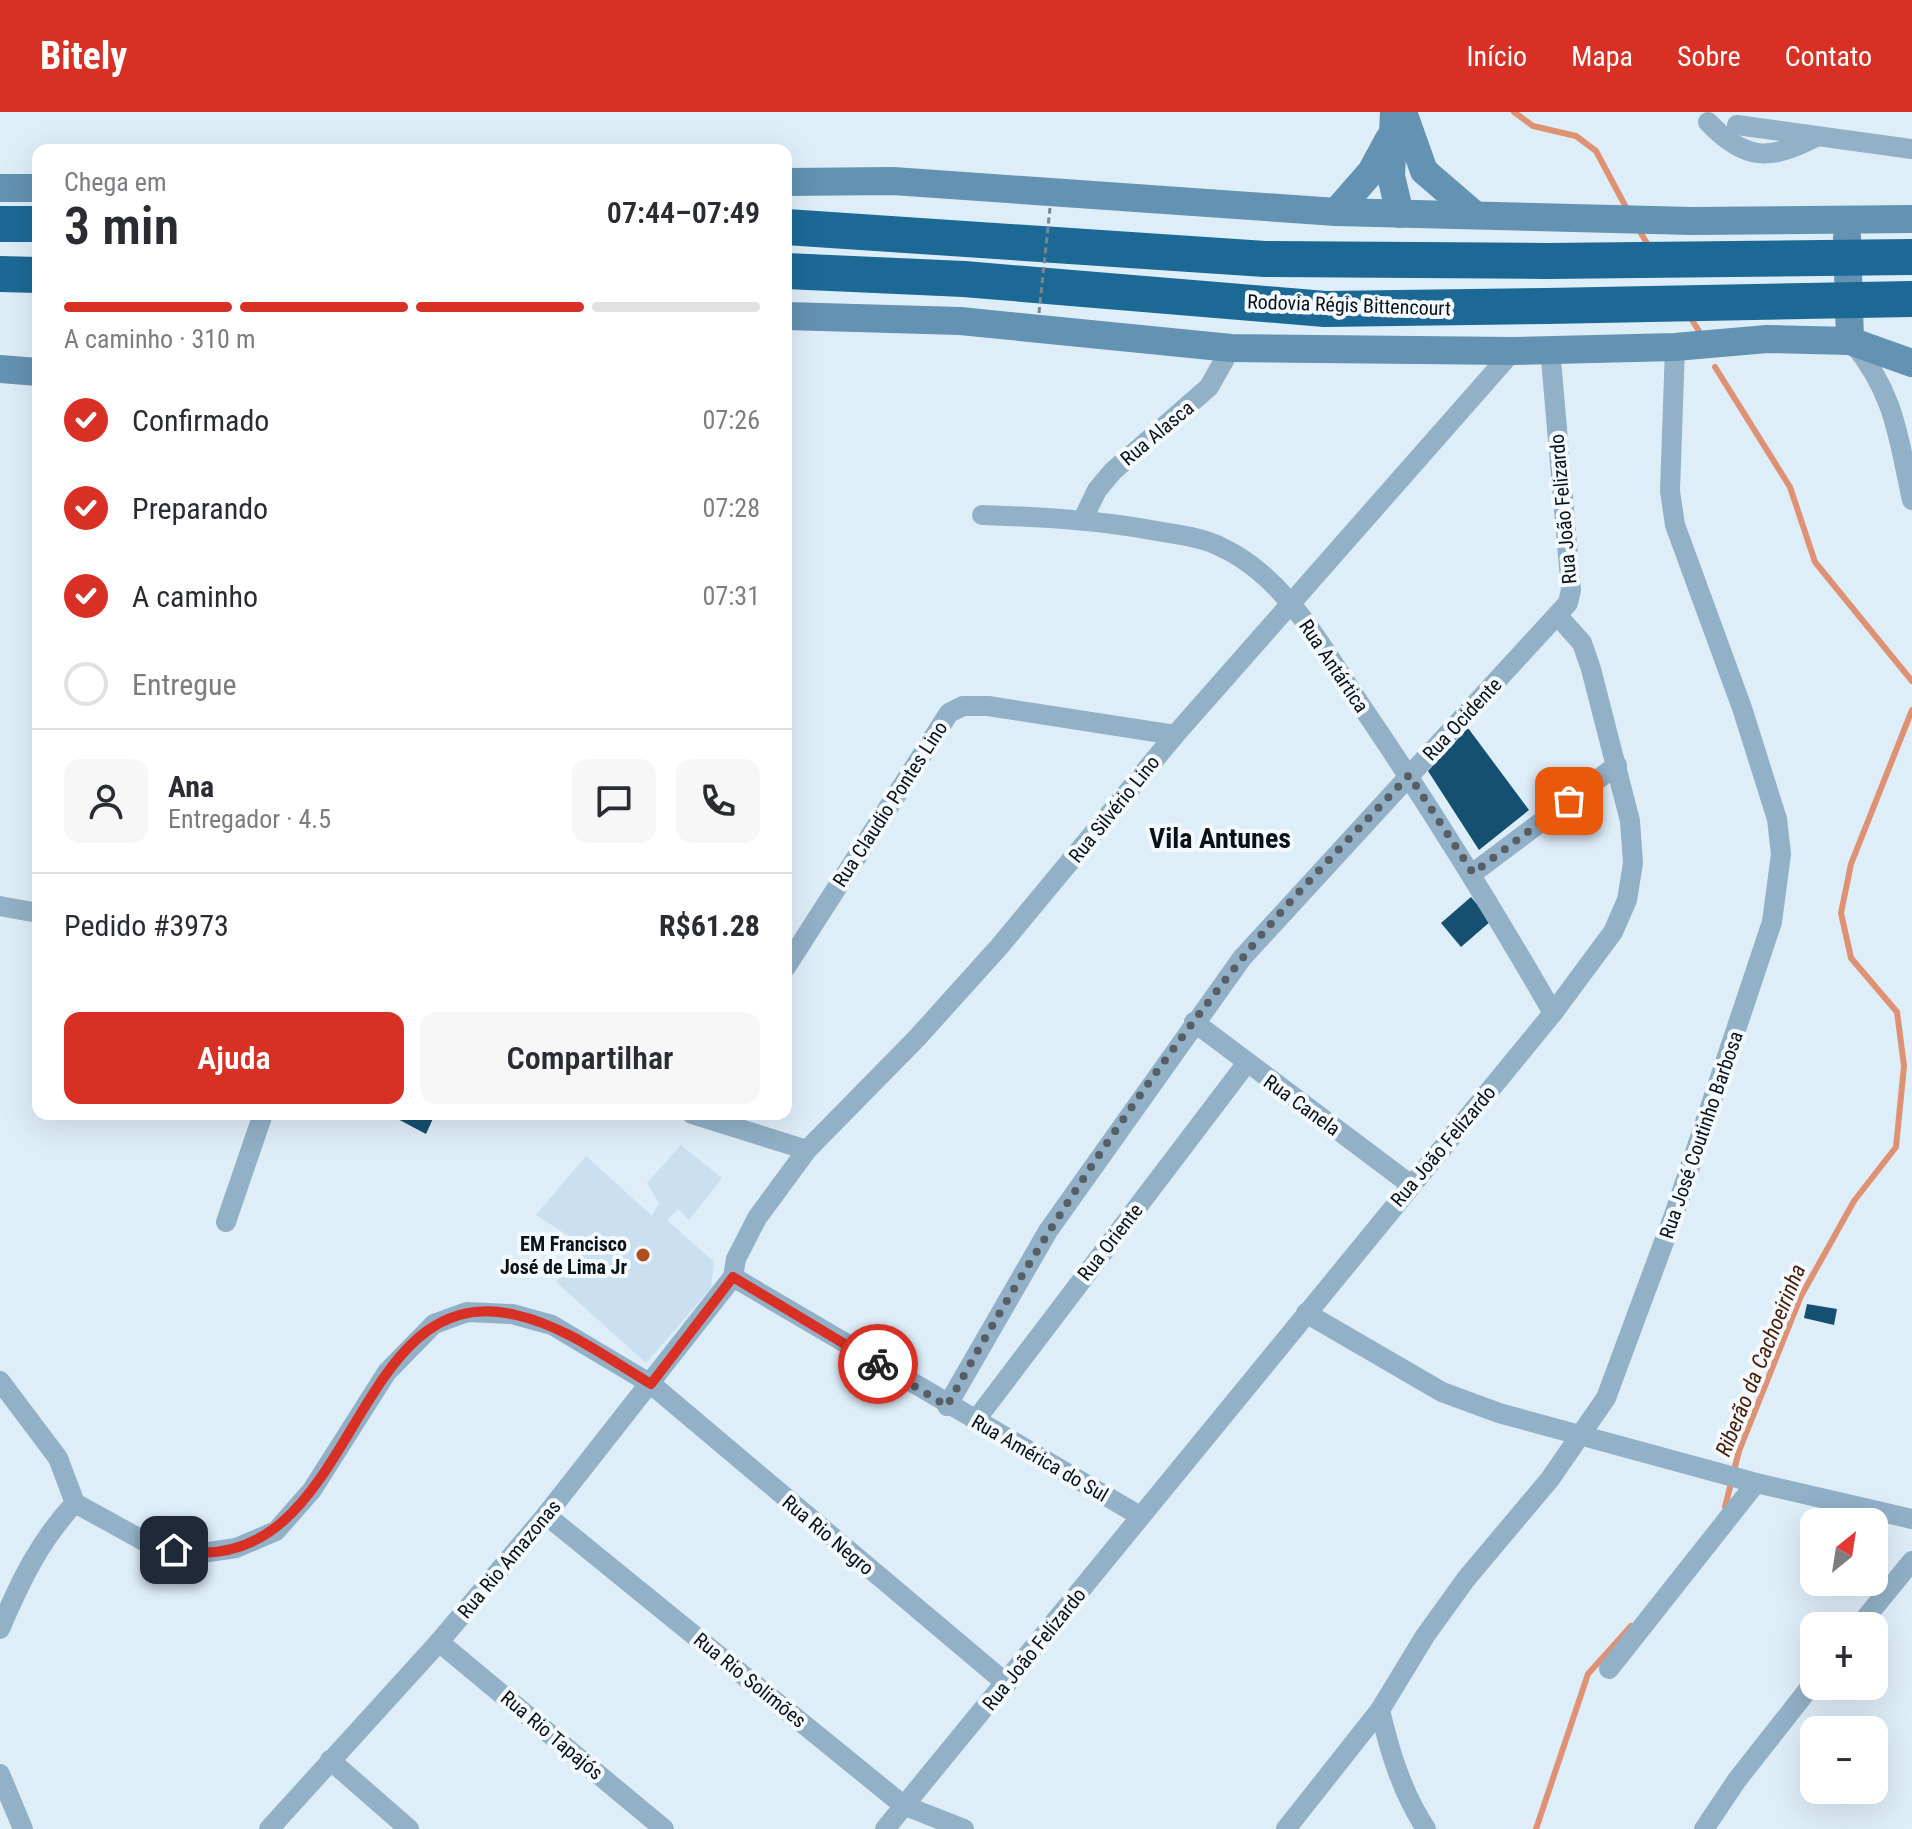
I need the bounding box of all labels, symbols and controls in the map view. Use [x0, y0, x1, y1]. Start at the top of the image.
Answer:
text: Bitely [40, 34, 127, 78]
text: Início [1467, 40, 1527, 73]
text: Mapa [1571, 40, 1633, 73]
text: Sobre [1677, 40, 1741, 73]
text: Contato [1785, 40, 1872, 73]
text: Chega em [64, 167, 167, 197]
text: 07:44–07:49 [607, 195, 760, 230]
text: 3 min [64, 196, 179, 257]
street label: Rodovia Régis Bittencourt [1247, 289, 1451, 321]
text: A caminho · 310 m [64, 324, 255, 354]
street label: Rua Alasca [1116, 395, 1198, 471]
icon: check [64, 398, 108, 442]
text: Confirmado [132, 403, 269, 438]
text: 07:26 [703, 405, 760, 435]
street label: Rua João Felizardo [1544, 433, 1582, 585]
icon: check [64, 486, 108, 530]
text: Preparando [132, 491, 268, 526]
text: 07:28 [703, 493, 760, 523]
icon: check [64, 574, 108, 618]
text: A caminho [132, 579, 258, 614]
text: 07:31 [703, 581, 760, 611]
street label: Rua Antártica [1294, 615, 1374, 717]
text: Entregue [132, 667, 237, 702]
street label: Rua Ocidente [1418, 673, 1506, 765]
street label: Rua Claudio Pontes Lino [828, 717, 952, 891]
street label: Rua Silvério Lino [1063, 751, 1165, 867]
button: person [64, 759, 148, 843]
button: chat [572, 759, 656, 843]
button: phone [676, 759, 760, 843]
pin [1535, 767, 1603, 835]
text: Ana [168, 769, 214, 804]
icon: bag [1547, 779, 1591, 823]
text: Entregador · 4.5 [168, 804, 331, 834]
district label: Vila Antunes [1149, 822, 1291, 855]
text: Pedido #3973 [64, 908, 229, 943]
text: R$61.28 [659, 908, 760, 943]
button: Ajuda [64, 1012, 404, 1104]
button: Compartilhar [420, 1012, 760, 1104]
street label: Rua José Coutinho Barbosa [1654, 1028, 1748, 1242]
street label: Rua Canela [1259, 1069, 1345, 1141]
street label: Rua João Felizardo [1385, 1081, 1501, 1211]
street label: Rua Oriente [1072, 1199, 1148, 1285]
place label: EM Francisco José de Lima Jr [500, 1232, 627, 1279]
marker: EM Francisco José de Lima Jr [634, 1246, 652, 1264]
water label: Riberão da Cachoeirinha [1710, 1260, 1810, 1460]
courier [838, 1324, 918, 1404]
icon: bike [856, 1342, 900, 1386]
street label: Rua América do Sul [967, 1409, 1113, 1507]
street label: Rua Rio Negro [777, 1490, 879, 1580]
street label: Rua Rio Amazonas [452, 1495, 566, 1623]
north arrow [1800, 1508, 1888, 1596]
map controls [1800, 1508, 1888, 1804]
pin [140, 1516, 208, 1584]
icon: home [152, 1528, 196, 1572]
street label: Rua João Felizardo [977, 1583, 1091, 1715]
button: + [1800, 1612, 1888, 1700]
street label: Rua Rio Solimões [689, 1627, 811, 1733]
street label: Rua Rio Tapajós [496, 1685, 608, 1785]
button: − [1800, 1716, 1888, 1804]

